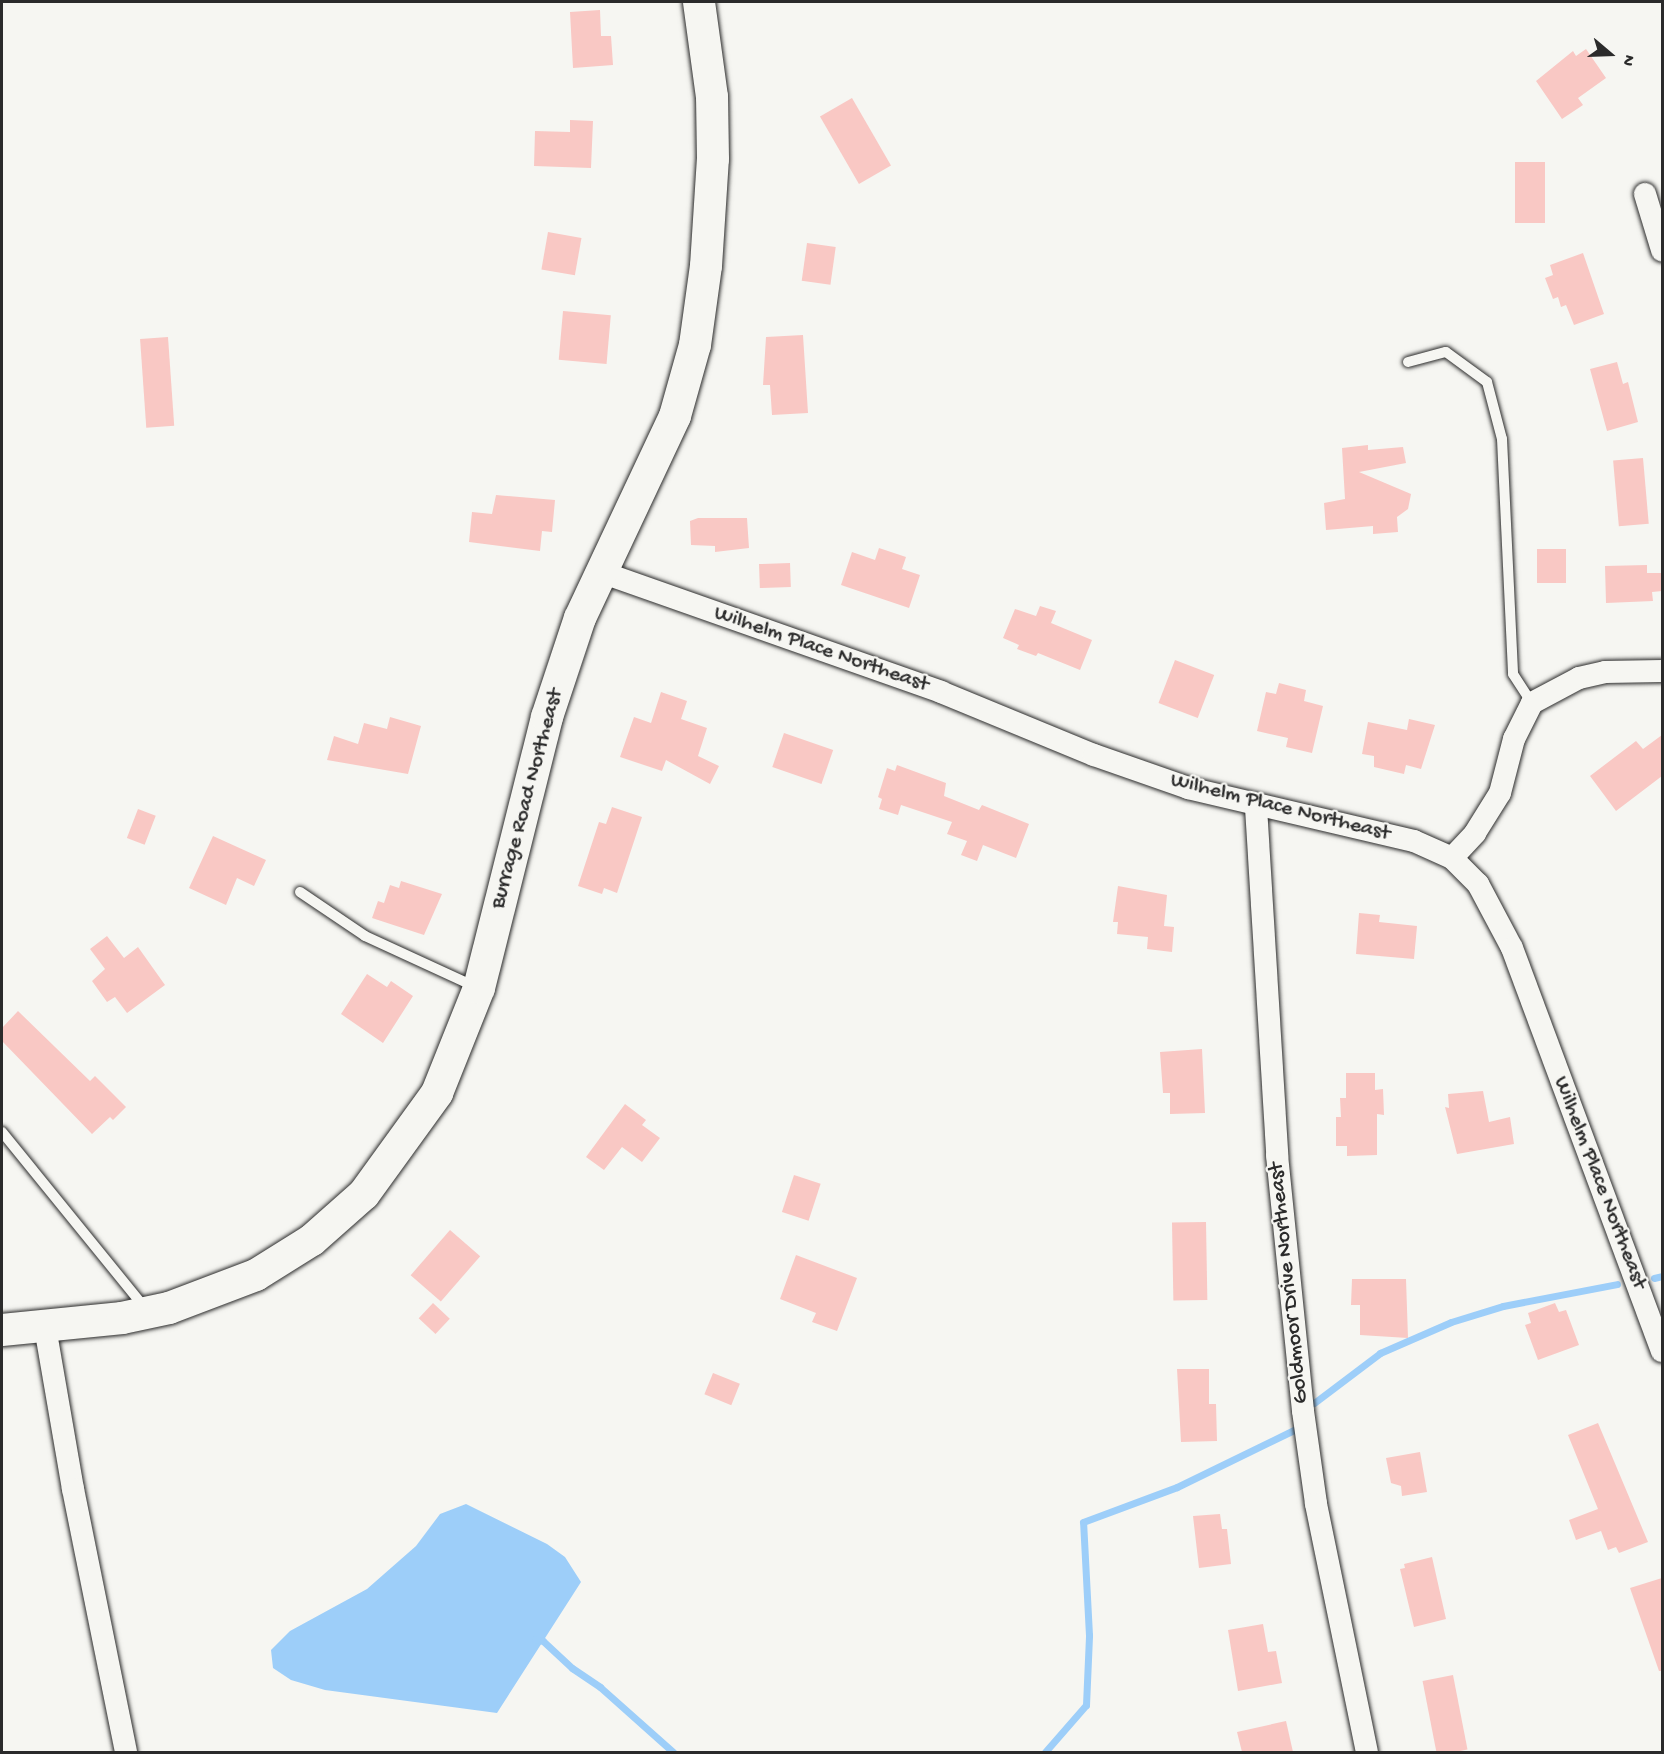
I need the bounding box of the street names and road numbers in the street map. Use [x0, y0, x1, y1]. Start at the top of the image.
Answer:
street label: Wilhelm Place Northeast [710, 601, 932, 699]
street label: Burrage Road Northeast [486, 686, 570, 912]
street label: Wilhelm Place Northeast [1167, 768, 1393, 848]
street label: Wilhelm Place Northeast [1546, 1073, 1652, 1293]
street label: Goldmoor Drive Northeast [1264, 1161, 1316, 1405]

